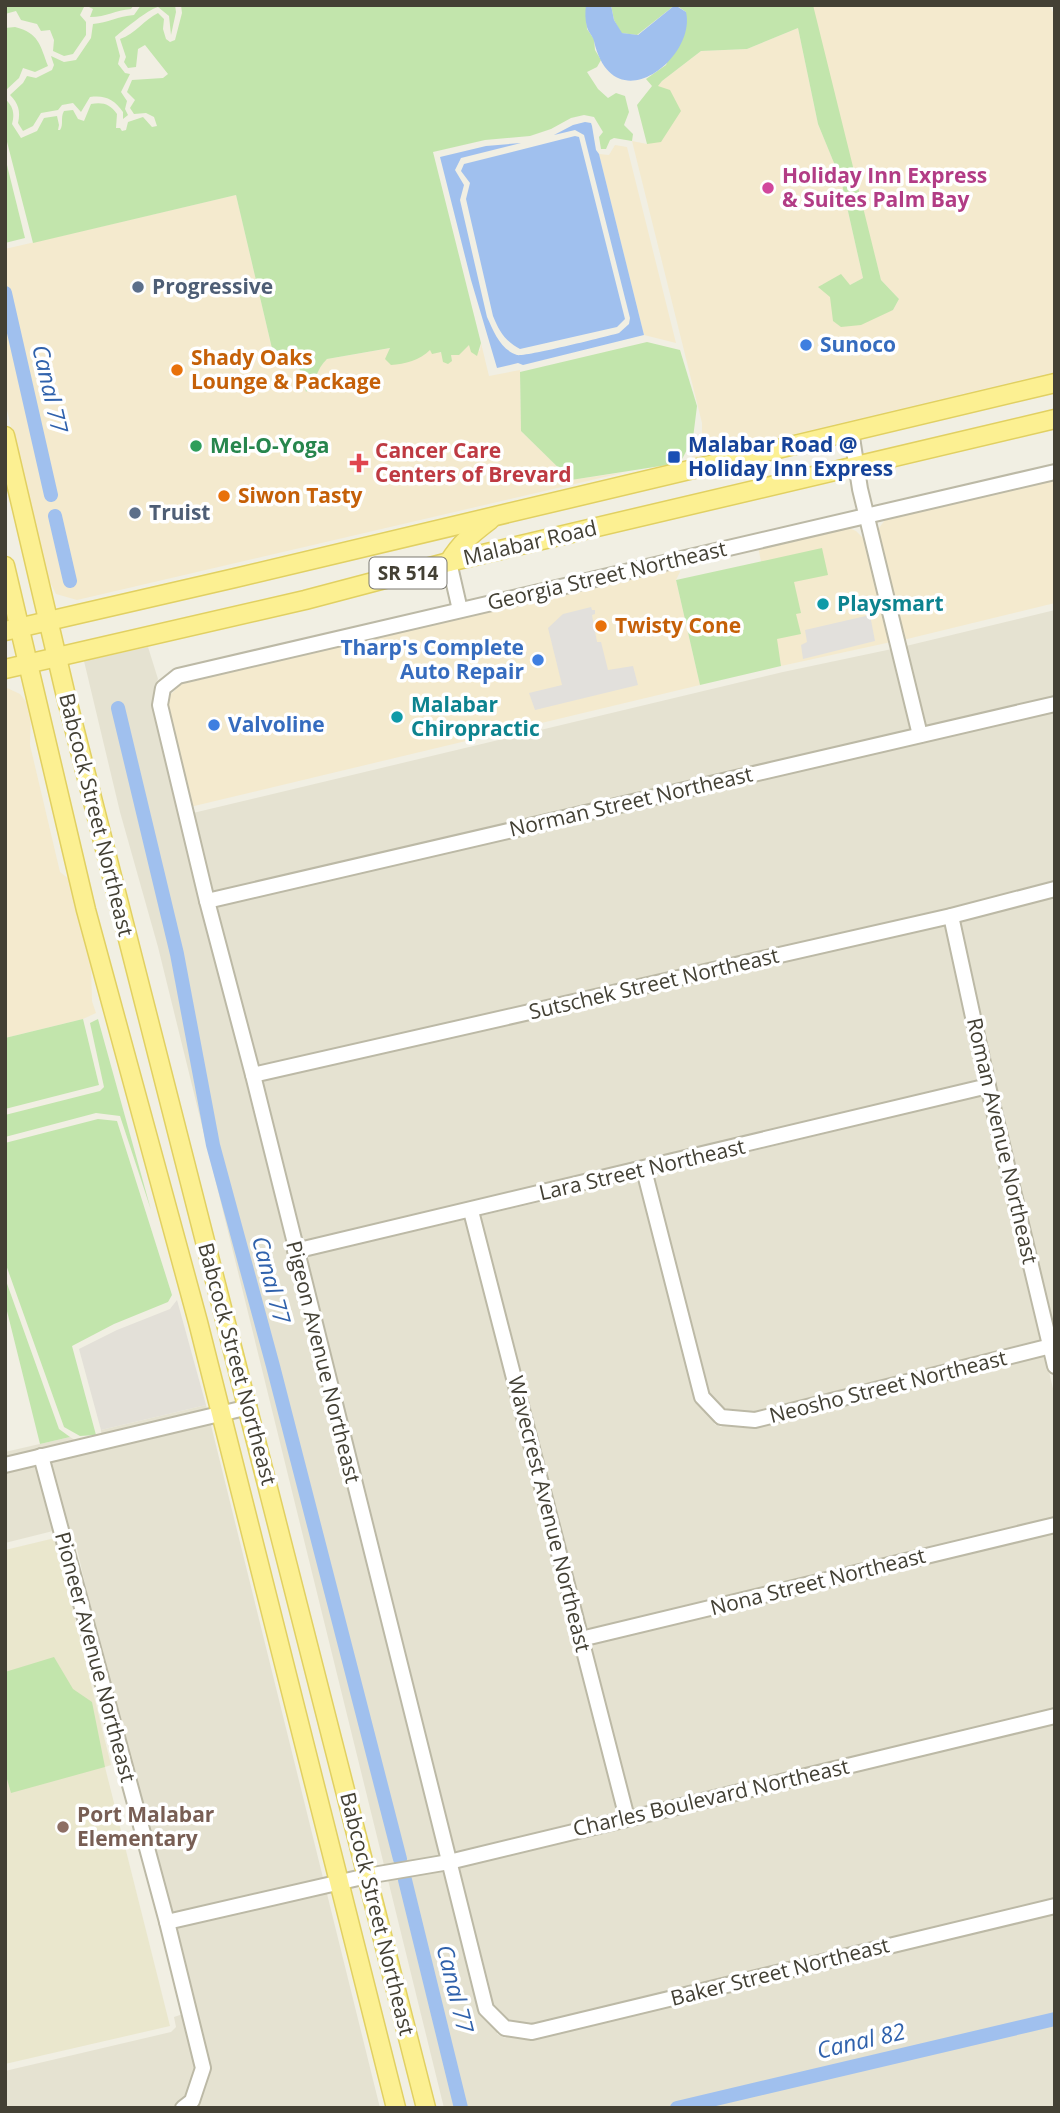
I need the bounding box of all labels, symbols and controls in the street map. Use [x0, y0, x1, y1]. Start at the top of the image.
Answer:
place label: Holiday Inn Express & Suites Palm Bay [782, 161, 987, 213]
marker: Holiday Inn Express & Suites Palm Bay [760, 180, 776, 196]
place label: Progressive [152, 272, 273, 300]
marker: Progressive [130, 279, 146, 295]
place label: Sunoco [820, 330, 896, 358]
marker: Sunoco [798, 337, 814, 353]
water label: Canal 77 [25, 341, 77, 436]
place label: Shady Oaks Lounge & Package [191, 343, 381, 395]
marker: Shady Oaks Lounge & Package [169, 362, 185, 378]
place label: Malabar Road @ Holiday Inn Express [688, 430, 893, 482]
place label: Mel-O-Yoga [210, 431, 330, 459]
place label: Cancer Care Centers of Brevard [375, 436, 572, 488]
marker: Mel-O-Yoga [188, 438, 204, 454]
marker: Malabar Road @ Holiday Inn Express [666, 449, 682, 465]
marker: Cancer Care Centers of Brevard [349, 453, 369, 473]
place label: Siwon Tasty [238, 481, 363, 509]
marker: Siwon Tasty [216, 488, 232, 504]
place label: Truist [149, 498, 210, 526]
marker: Truist [127, 505, 143, 521]
street label: Malabar Road [460, 513, 599, 571]
street label: Georgia Street Northeast [484, 534, 729, 616]
road number: SR 514 [370, 558, 446, 588]
place label: Playsmart [837, 589, 944, 617]
marker: Playsmart [815, 596, 831, 612]
place label: Twisty Cone [615, 611, 741, 639]
marker: Twisty Cone [593, 618, 609, 634]
place label: Tharp's Complete Auto Repair [340, 633, 524, 685]
marker: Tharp's Complete Auto Repair [530, 652, 546, 668]
street label: Babcock Street Northeast [53, 690, 141, 939]
place label: Malabar Chiropractic [411, 690, 540, 742]
marker: Malabar Chiropractic [389, 709, 405, 725]
place label: Valvoline [228, 710, 325, 738]
marker: Valvoline [206, 717, 222, 733]
street label: Norman Street Northeast [506, 759, 755, 843]
street label: Sutschek Street Northeast [526, 941, 781, 1025]
street label: Roman Avenue Northeast [961, 1015, 1045, 1267]
street label: Lara Street Northeast [536, 1132, 748, 1206]
water label: Canal 77 [245, 1232, 299, 1328]
street label: Pigeon Avenue Northeast [280, 1238, 368, 1486]
street label: Babcock Street Northeast [192, 1239, 284, 1488]
street label: Neosho Street Northeast [766, 1343, 1009, 1429]
street label: Wavecrest Avenue Northeast [502, 1373, 598, 1655]
street label: Pioneer Avenue Northeast [49, 1529, 143, 1785]
street label: Nona Street Northeast [707, 1541, 928, 1621]
street label: Charles Boulevard Northeast [570, 1752, 852, 1842]
street label: Babcock Street Northeast [334, 1789, 422, 2038]
place label: Port Malabar Elementary [77, 1800, 215, 1852]
marker: Port Malabar Elementary [55, 1819, 71, 1835]
street label: Baker Street Northeast [667, 1930, 892, 2012]
water label: Canal 77 [430, 1941, 482, 2037]
water label: Canal 82 [813, 2014, 908, 2066]

